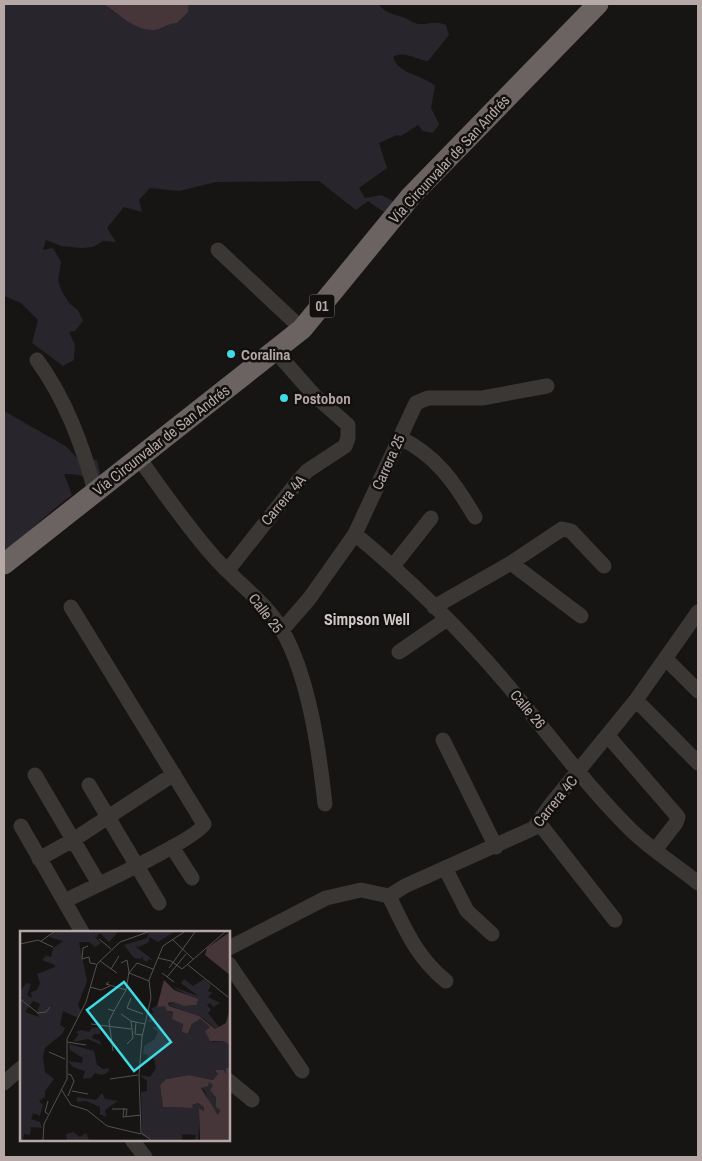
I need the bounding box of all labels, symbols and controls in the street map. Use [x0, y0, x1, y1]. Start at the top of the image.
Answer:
street label: Vía Circunvalar de San Andrés [384, 90, 514, 228]
road number: 01 [310, 294, 334, 318]
place label: Coralina [241, 344, 290, 365]
marker: Coralina [225, 348, 237, 360]
street label: Vía Circunvalar de San Andrés [88, 380, 234, 500]
place label: Postobon [294, 388, 351, 409]
marker: Postobon [278, 392, 290, 404]
street label: Carrera 25 [366, 431, 410, 493]
street label: Carrera 4A [256, 470, 311, 530]
street label: Calle 25 [244, 589, 288, 637]
district label: Simpson Well [324, 608, 410, 630]
street label: Calle 26 [505, 685, 551, 733]
street label: Carrera 4C [528, 771, 582, 831]
inset map [20, 931, 230, 1141]

